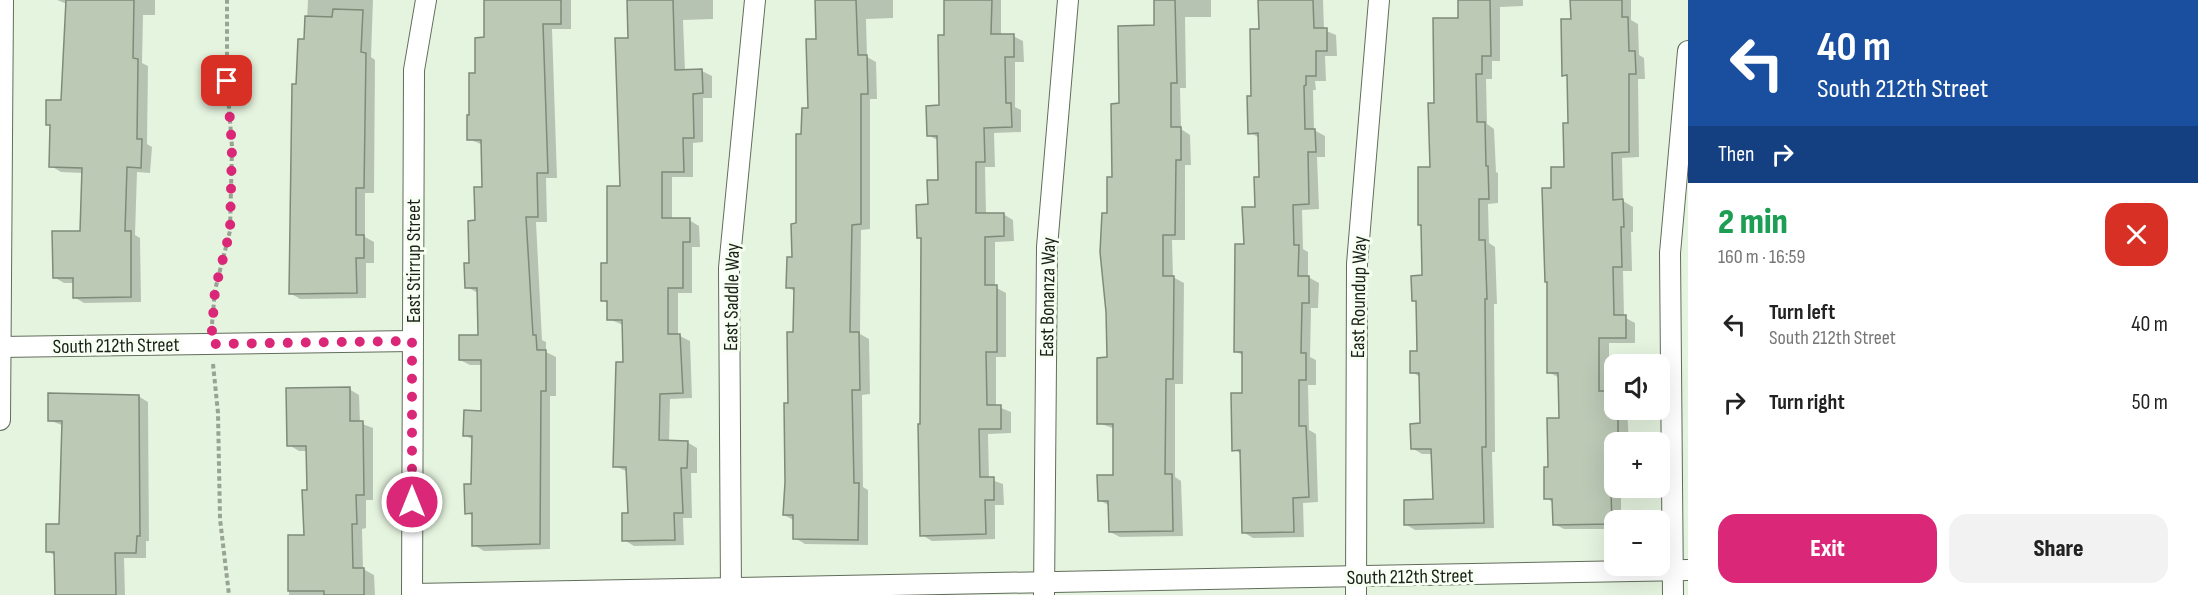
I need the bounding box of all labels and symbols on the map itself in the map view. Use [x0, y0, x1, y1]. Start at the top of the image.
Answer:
pin [201, 55, 252, 106]
street label: East Stirrup Street [402, 199, 426, 323]
street label: East Roundup Way [1346, 235, 1372, 358]
street label: East Bonanza Way [1035, 237, 1061, 357]
street label: East Saddle Way [719, 243, 745, 351]
street label: South 212th Street [52, 333, 180, 359]
position arrow [380, 470, 444, 534]
street label: South 212th Street [1346, 564, 1474, 590]

